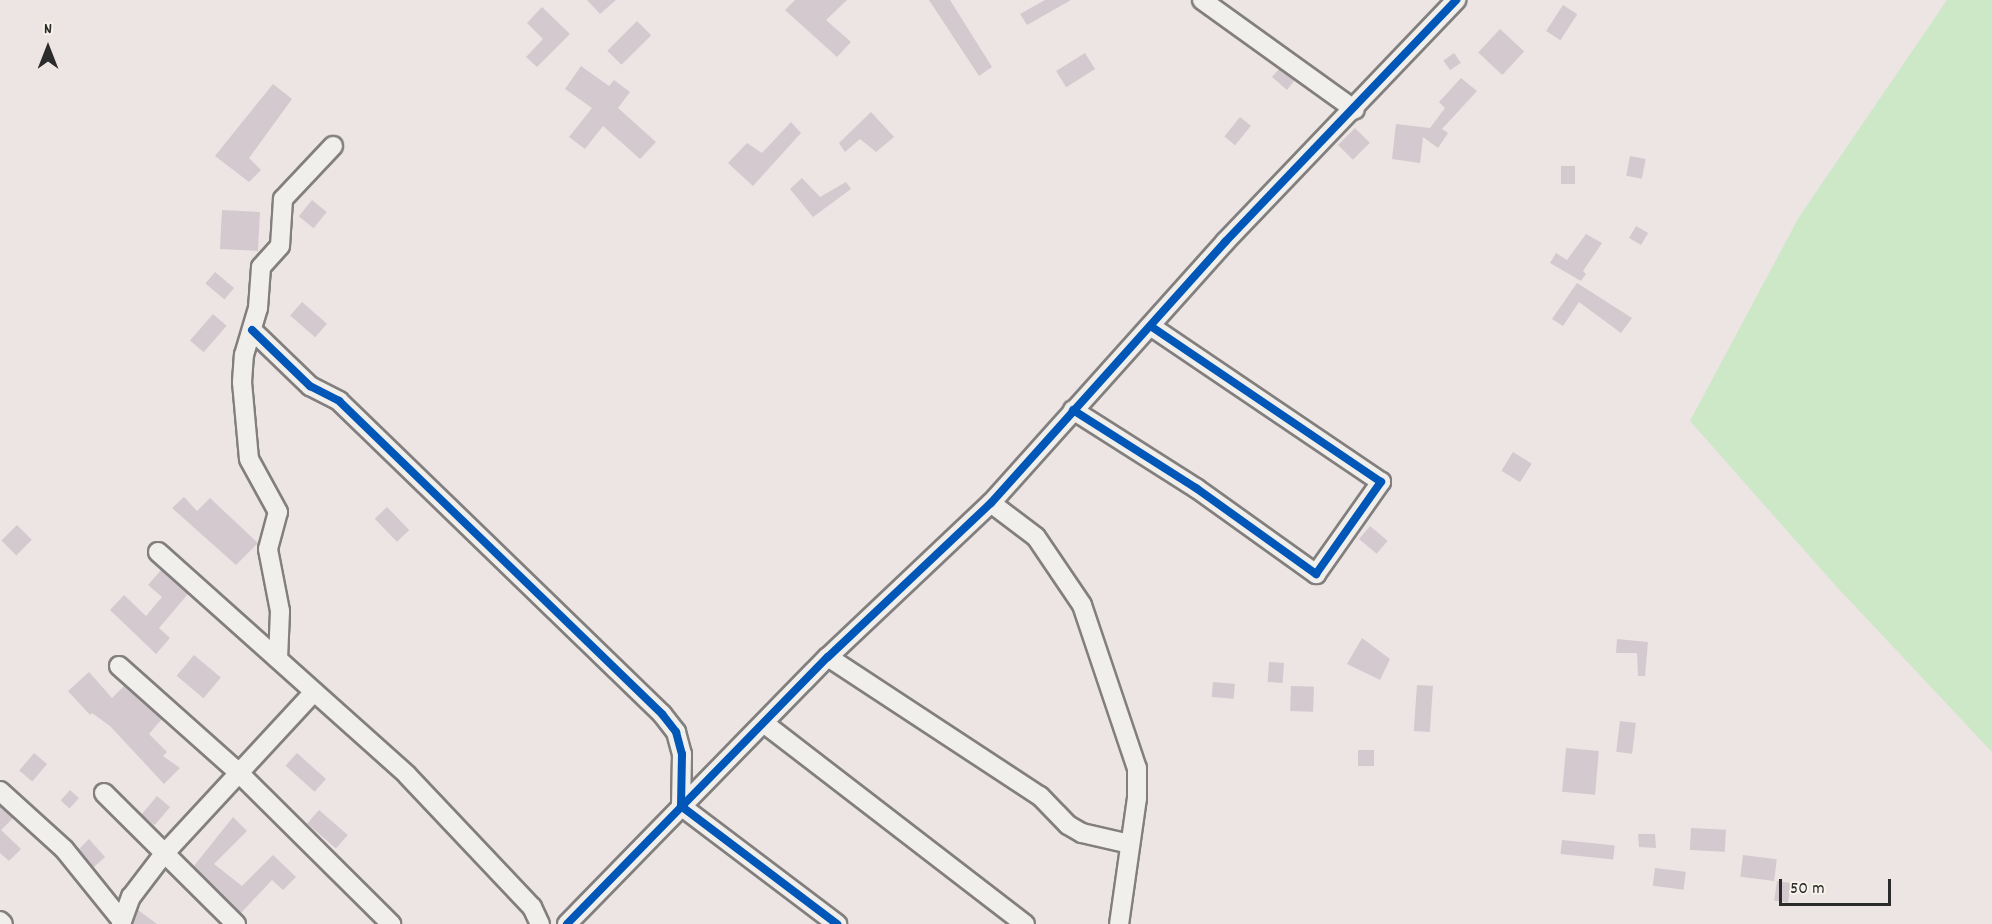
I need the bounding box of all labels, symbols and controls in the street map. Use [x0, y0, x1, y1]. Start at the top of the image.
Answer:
north arrow [18, 18, 78, 78]
text: N [44, 18, 52, 41]
scale bar [1782, 867, 1894, 905]
text: 50 m [1790, 877, 1825, 902]

